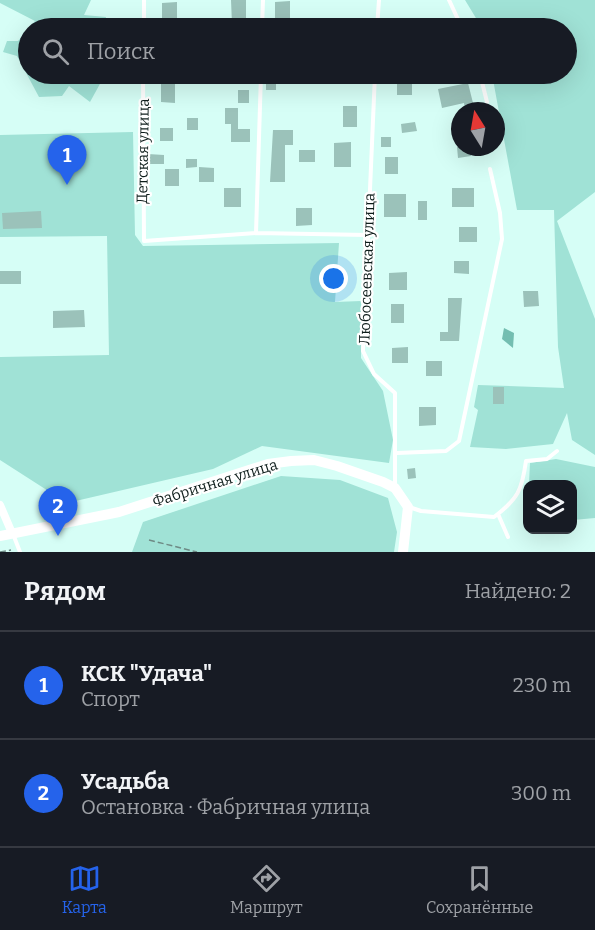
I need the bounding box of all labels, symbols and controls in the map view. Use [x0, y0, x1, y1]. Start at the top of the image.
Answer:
search box [18, 18, 577, 84]
icon: search [39, 35, 72, 68]
text: Поиск [87, 38, 155, 65]
street label: Детская улица [133, 98, 153, 204]
north arrow [451, 102, 505, 156]
pin: 1 [48, 136, 86, 185]
street label: Любосеевская улица [355, 193, 379, 345]
your location [319, 264, 348, 293]
street label: Фабричная улица [150, 455, 280, 511]
map controls [523, 480, 577, 534]
button: layers [523, 480, 577, 534]
pin: 2 [38, 486, 78, 536]
text: Рядом [24, 576, 106, 607]
text: Найдено: 2 [465, 579, 571, 603]
text: КСК "Удача" [81, 660, 212, 687]
text: 1 [39, 673, 48, 697]
text: 230 m [513, 673, 571, 697]
text: Спорт [81, 687, 140, 711]
text: Усадьба [81, 768, 169, 795]
text: 2 [38, 781, 49, 805]
text: 300 m [511, 781, 571, 805]
text: Остановка · Фабричная улица [81, 795, 370, 819]
tab: Карта [62, 862, 107, 917]
tab: Маршрут [230, 862, 303, 917]
tab: Сохранённые [426, 862, 533, 917]

